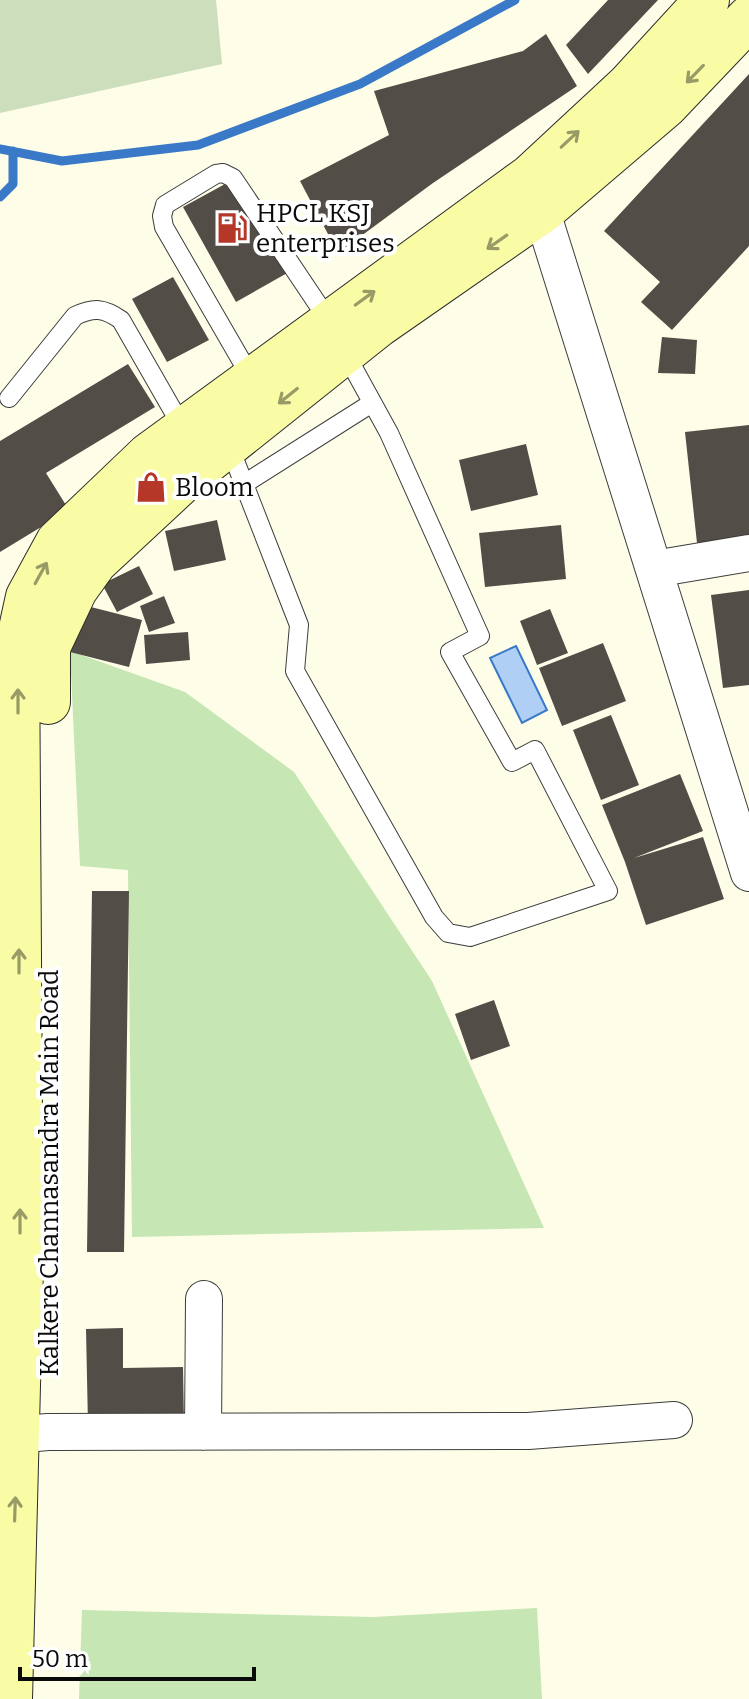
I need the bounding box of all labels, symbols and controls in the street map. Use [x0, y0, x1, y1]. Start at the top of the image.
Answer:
one-way arrow [686, 64, 705, 83]
one-way arrow [560, 131, 580, 149]
place label: HPCL KSJ enterprises [256, 198, 395, 259]
fuel station icon: HPCL KSJ enterprises [215, 211, 249, 245]
one-way arrow [487, 234, 509, 250]
one-way arrow [353, 289, 375, 306]
one-way arrow [278, 388, 299, 405]
shop icon: Bloom [134, 470, 168, 504]
place label: Bloom [175, 472, 254, 503]
one-way arrow [34, 562, 50, 585]
one-way arrow [10, 688, 25, 715]
one-way arrow [11, 948, 27, 975]
street label: Kalkere Channasandra Main Road [34, 969, 65, 1377]
one-way arrow [13, 1208, 28, 1235]
one-way arrow [8, 1496, 23, 1523]
scale bar [20, 1631, 254, 1681]
text: 50 m [32, 1645, 88, 1673]

